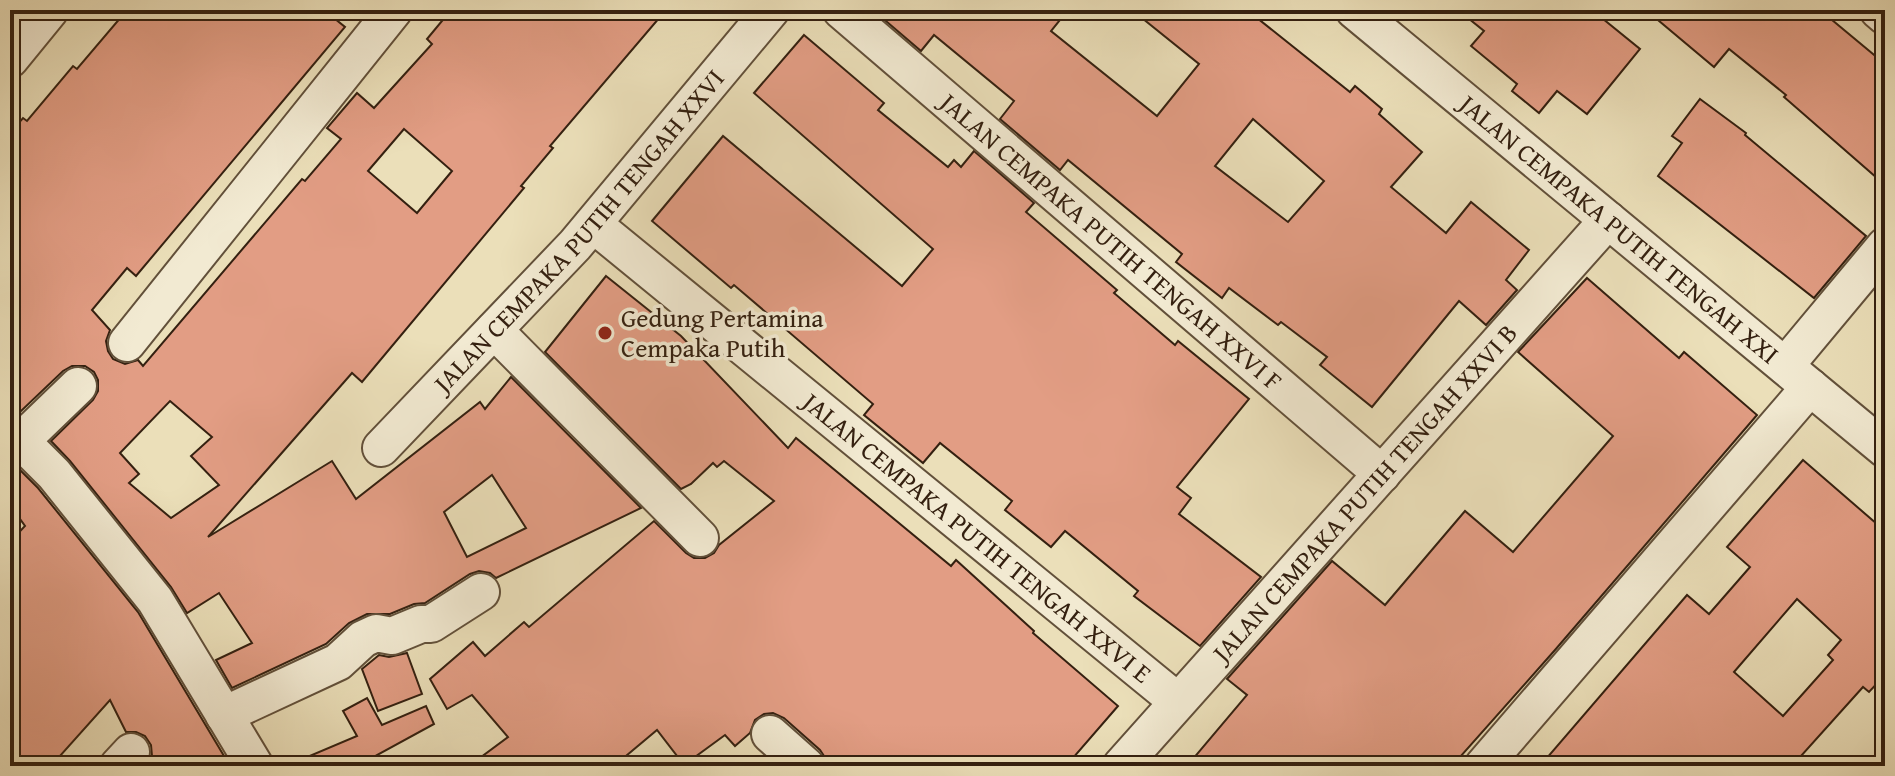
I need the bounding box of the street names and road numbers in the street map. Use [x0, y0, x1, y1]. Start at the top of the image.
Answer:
street label: JALAN CEMPAKA PUTIH TENGAH XXVI [422, 60, 733, 403]
street label: JALAN CEMPAKA PUTIH TENGAH XXVI F [930, 81, 1291, 399]
street label: JALAN CEMPAKA PUTIH TENGAH XXI [1449, 83, 1788, 373]
street label: JALAN CEMPAKA PUTIH TENGAH XXVI B [1201, 315, 1526, 673]
street label: JALAN CEMPAKA PUTIH TENGAH XXVI E [792, 381, 1160, 692]

